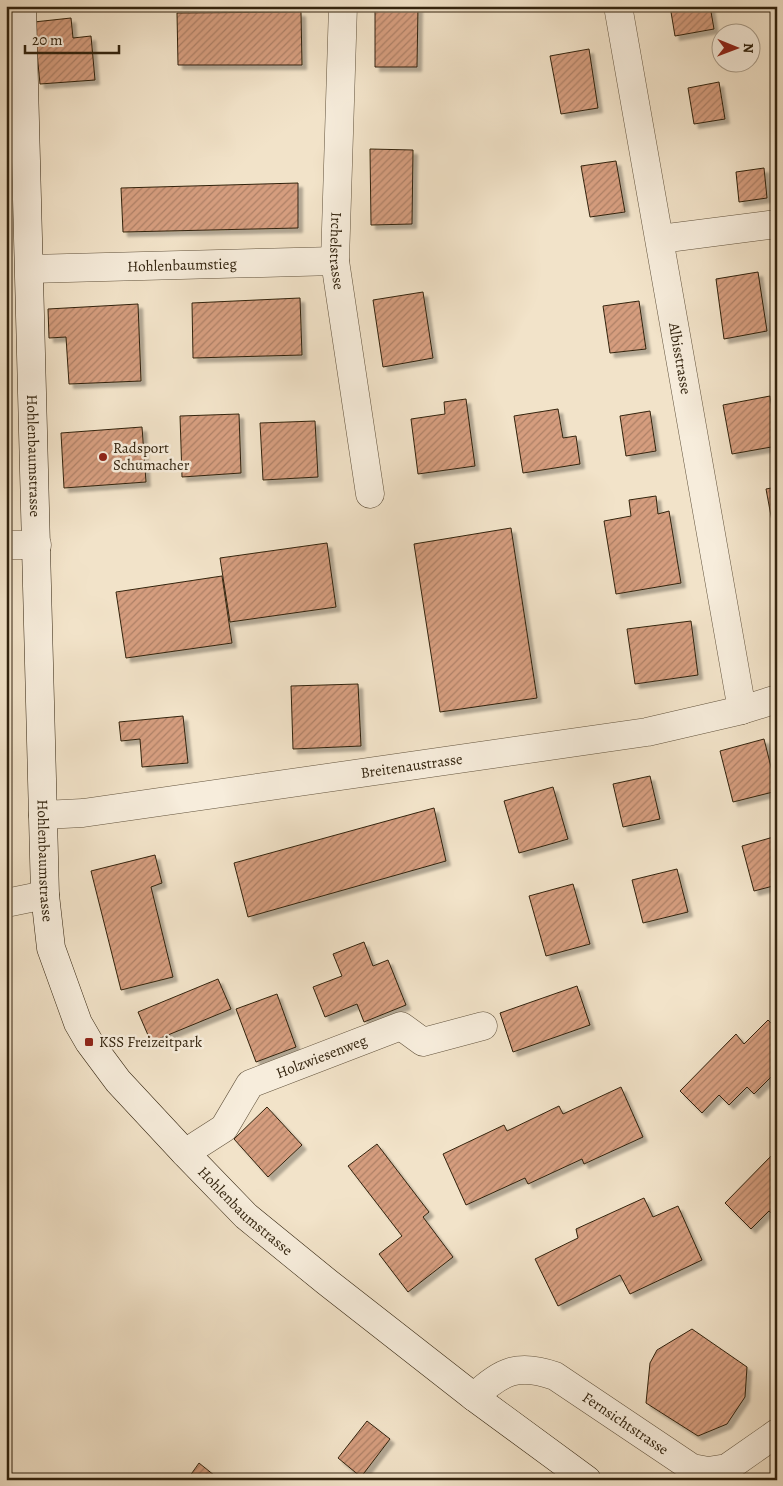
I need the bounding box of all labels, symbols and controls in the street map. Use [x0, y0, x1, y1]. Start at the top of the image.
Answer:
scale bar [25, 22, 119, 54]
north arrow [710, 22, 760, 72]
text: 20 m [32, 30, 63, 50]
text: N [739, 43, 758, 53]
street label: Irchelstrasse [325, 212, 349, 291]
street label: Hohlenbaumstieg [127, 254, 238, 276]
street label: Albisstrasse [664, 320, 696, 396]
street label: Hohlenbaumstrasse [22, 394, 45, 518]
place label: Radsport Schumacher [113, 438, 190, 475]
marker: Radsport Schumacher [97, 451, 109, 463]
street label: Breitenaustrasse [359, 749, 464, 783]
street label: Hohlenbaumstrasse [33, 799, 58, 923]
street label: Holzwiesenweg [273, 1030, 370, 1083]
place label: KSS Freizeitpark [99, 1032, 203, 1052]
marker: KSS Freizeitpark [83, 1036, 95, 1048]
street label: Hohlenbaumstrasse [193, 1162, 297, 1260]
street label: Fernsichtstrasse [579, 1387, 673, 1460]

